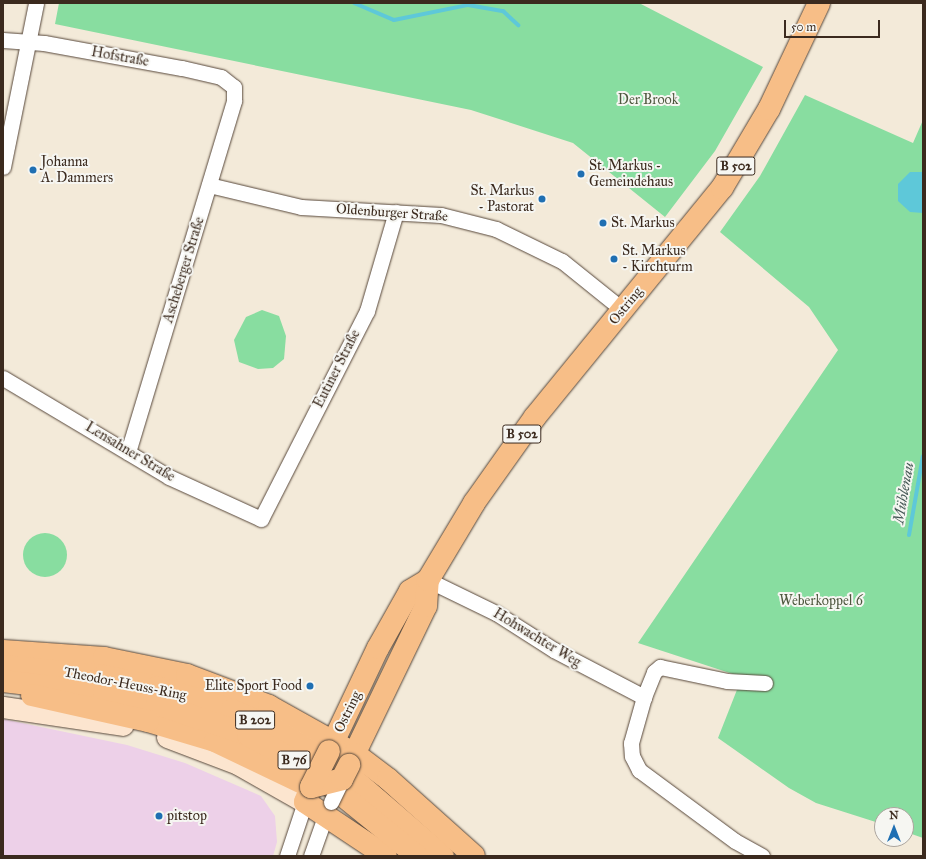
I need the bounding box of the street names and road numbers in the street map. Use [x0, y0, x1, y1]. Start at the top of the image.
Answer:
street label: Hofstraße [90, 44, 150, 70]
road number: B 502 [716, 155, 756, 177]
street label: Oldenburger Straße [335, 201, 449, 225]
street label: Ascheberger Straße [160, 215, 208, 325]
street label: Ostring [606, 284, 646, 328]
street label: Eutiner Straße [310, 327, 364, 411]
street label: Lensahner Straße [82, 419, 178, 485]
road number: B 502 [502, 423, 542, 445]
street label: Hohwachter Weg [490, 605, 584, 671]
street label: Theodor-Heuss-Ring [62, 664, 188, 704]
street label: Ostring [331, 689, 365, 735]
road number: B 202 [235, 709, 275, 731]
road number: B 76 [277, 749, 311, 771]

